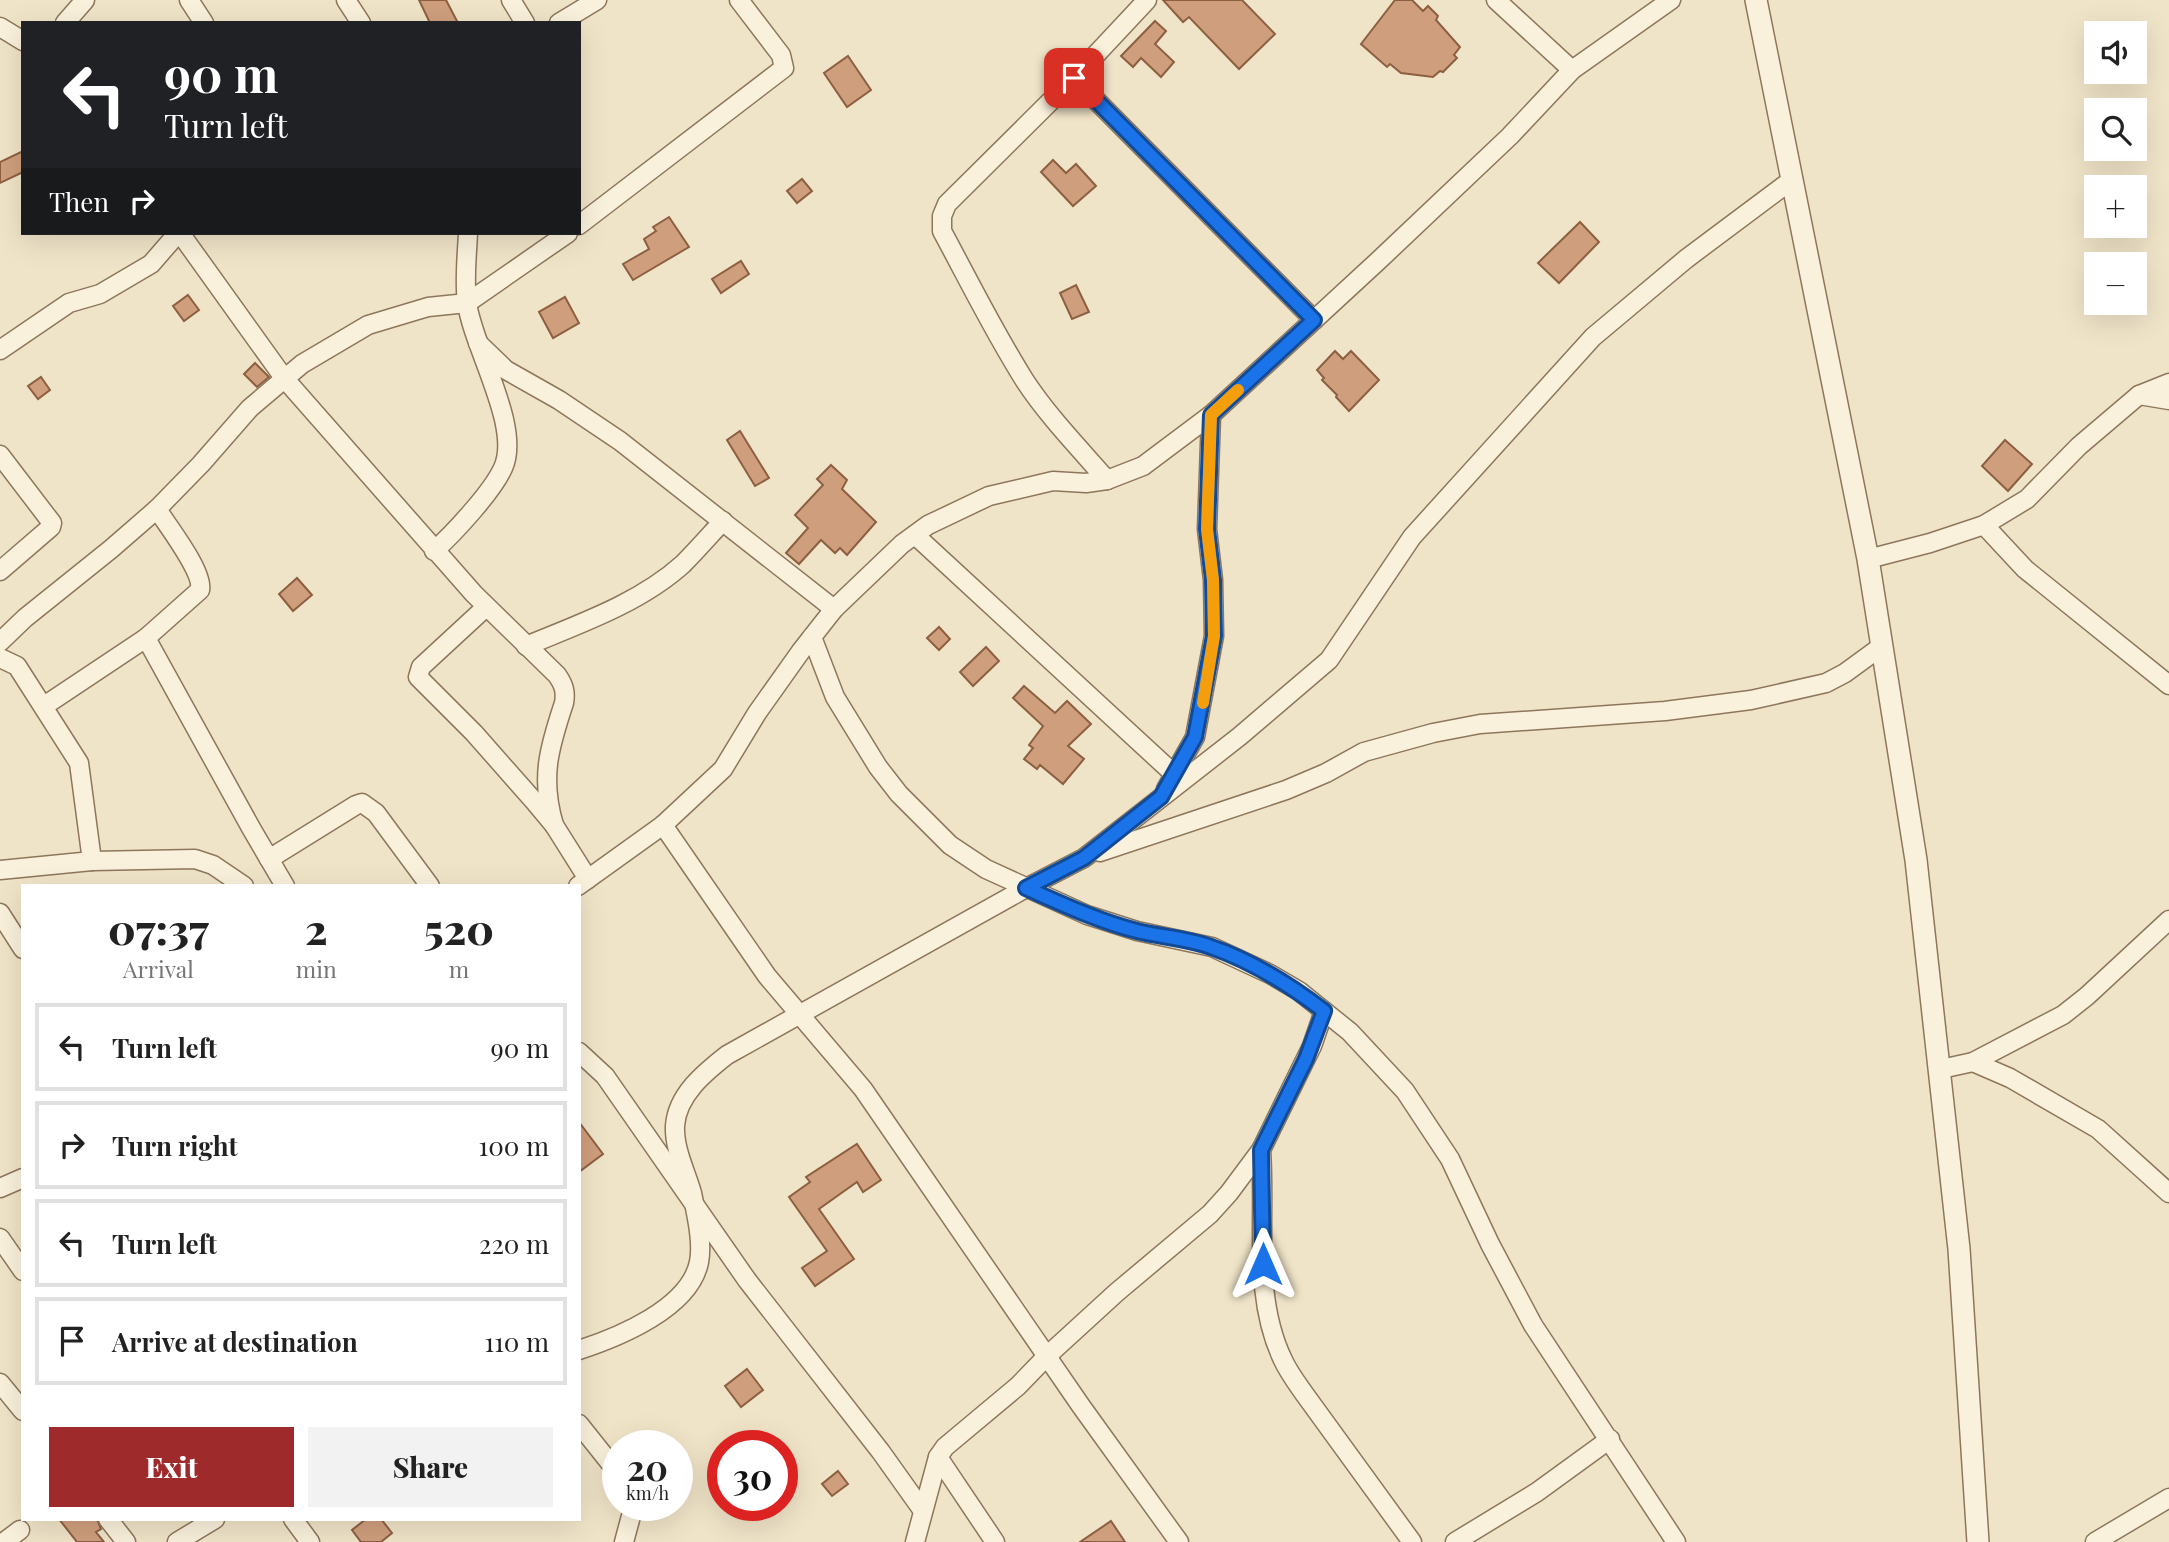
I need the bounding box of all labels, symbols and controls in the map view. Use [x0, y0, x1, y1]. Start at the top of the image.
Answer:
map controls [2084, 21, 2147, 315]
button: sound [2084, 21, 2147, 84]
text: 90 m [164, 40, 278, 105]
pin [1044, 48, 1104, 108]
icon: left [49, 49, 140, 140]
icon: arrive [1055, 59, 1093, 97]
button: search [2084, 98, 2147, 161]
text: Turn left [164, 103, 288, 146]
button: + [2084, 175, 2147, 238]
icon: right [123, 182, 161, 220]
text: Then [49, 184, 109, 219]
button: − [2084, 252, 2147, 315]
text: 07:37 [108, 900, 209, 956]
text: 2 [305, 900, 328, 956]
text: 520 [424, 900, 494, 956]
text: Arrival [123, 953, 194, 984]
text: min [296, 953, 337, 984]
text: m [449, 953, 469, 984]
icon: left [53, 1028, 91, 1066]
text: Turn left [112, 1030, 217, 1065]
text: 90 m [491, 1030, 549, 1065]
icon: right [53, 1126, 91, 1164]
text: Turn right [112, 1128, 238, 1163]
text: 100 m [479, 1128, 549, 1163]
icon: left [53, 1224, 91, 1262]
text: Turn left [112, 1226, 217, 1261]
text: 220 m [479, 1226, 549, 1261]
position arrow [1226, 1227, 1300, 1301]
icon: arrive [53, 1322, 91, 1360]
text: Arrive at destination [112, 1324, 358, 1359]
text: 110 m [485, 1324, 549, 1359]
button: Exit [49, 1427, 294, 1507]
button: Share [308, 1427, 553, 1507]
speed limit sign: 30 [707, 1430, 798, 1521]
text: 20 [627, 1443, 668, 1490]
text: km/h [626, 1481, 669, 1505]

